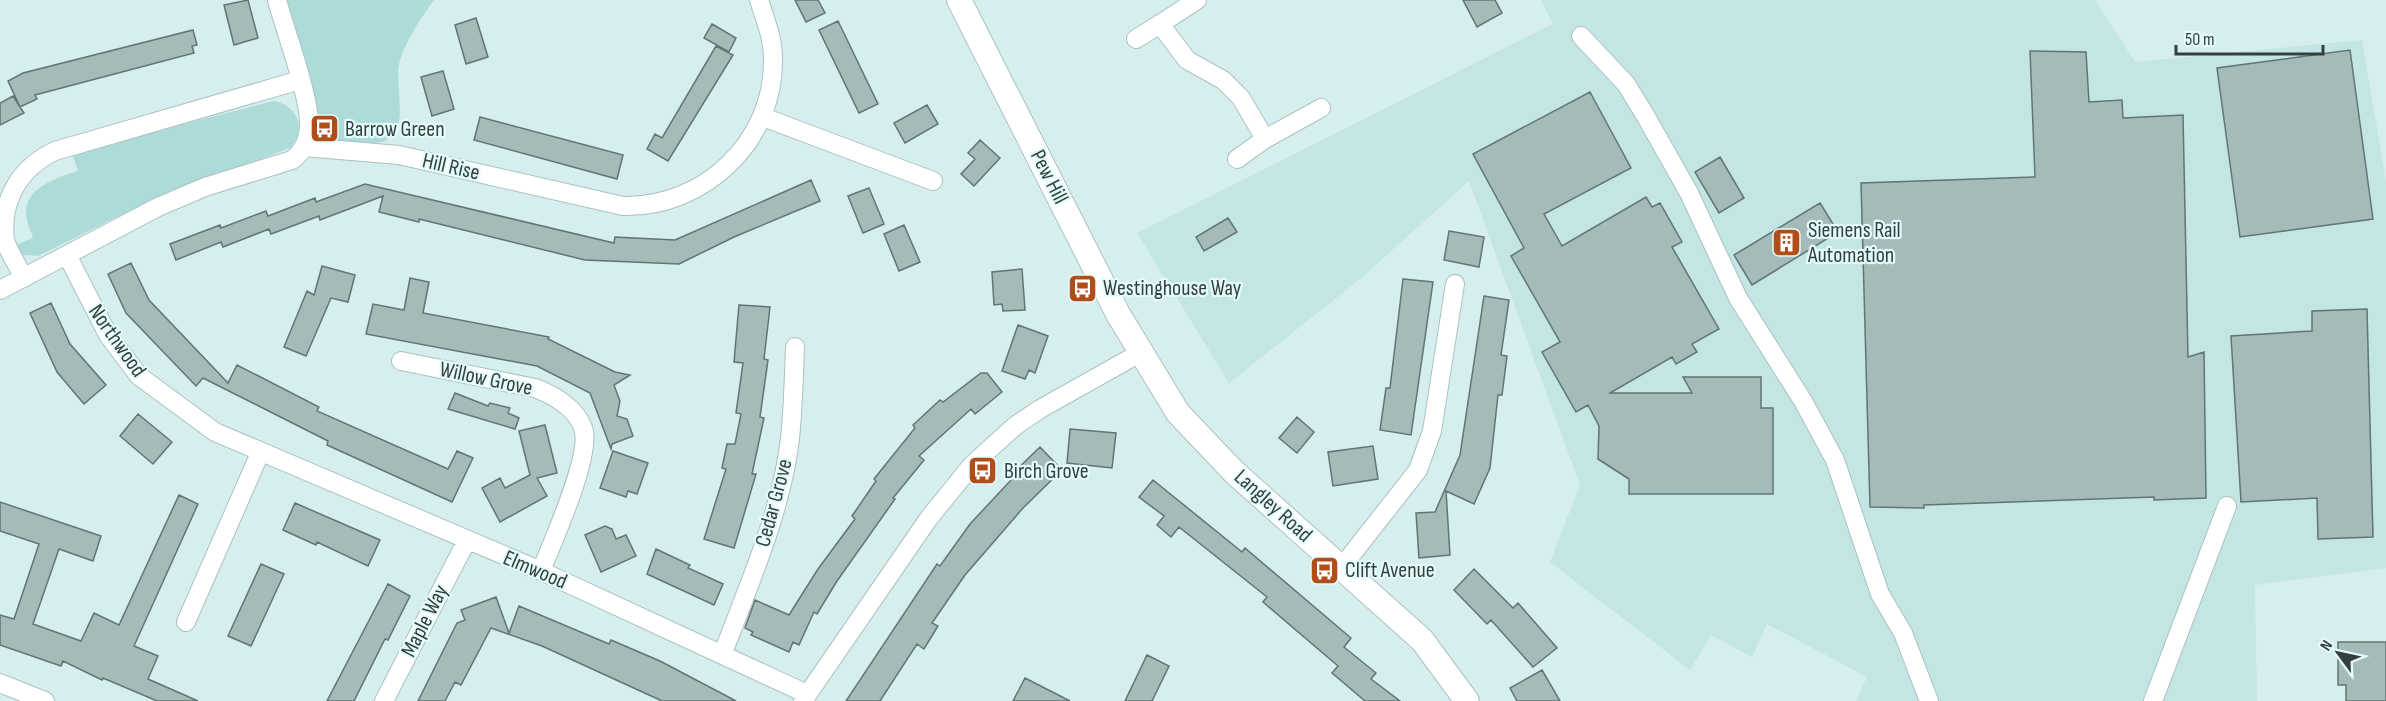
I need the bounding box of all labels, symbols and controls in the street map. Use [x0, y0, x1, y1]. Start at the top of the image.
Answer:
scale bar [2176, 18, 2323, 56]
text: 50 m [2185, 29, 2215, 50]
bus stop icon: Barrow Green [308, 113, 340, 145]
place label: Barrow Green [345, 116, 445, 143]
street label: Pew Hill [1024, 145, 1074, 209]
street label: Hill Rise [420, 147, 482, 187]
place label: Siemens Rail Automation [1807, 217, 1901, 269]
building icon: Siemens Rail Automation [1771, 227, 1803, 259]
bus stop icon: Westinghouse Way [1066, 272, 1098, 304]
place label: Westinghouse Way [1103, 275, 1242, 302]
street label: Northwood [82, 299, 152, 383]
street label: Willow Grove [437, 356, 535, 402]
bus stop icon: Birch Grove [967, 455, 999, 487]
street label: Cedar Grove [749, 456, 799, 550]
place label: Birch Grove [1004, 458, 1089, 485]
street label: Langley Road [1228, 464, 1318, 548]
street label: Elmwood [499, 544, 571, 596]
bus stop icon: Clift Avenue [1308, 554, 1340, 586]
place label: Clift Avenue [1345, 557, 1435, 584]
street label: Maple Way [395, 580, 455, 662]
north arrow [2308, 623, 2368, 683]
text: N [2316, 637, 2337, 654]

